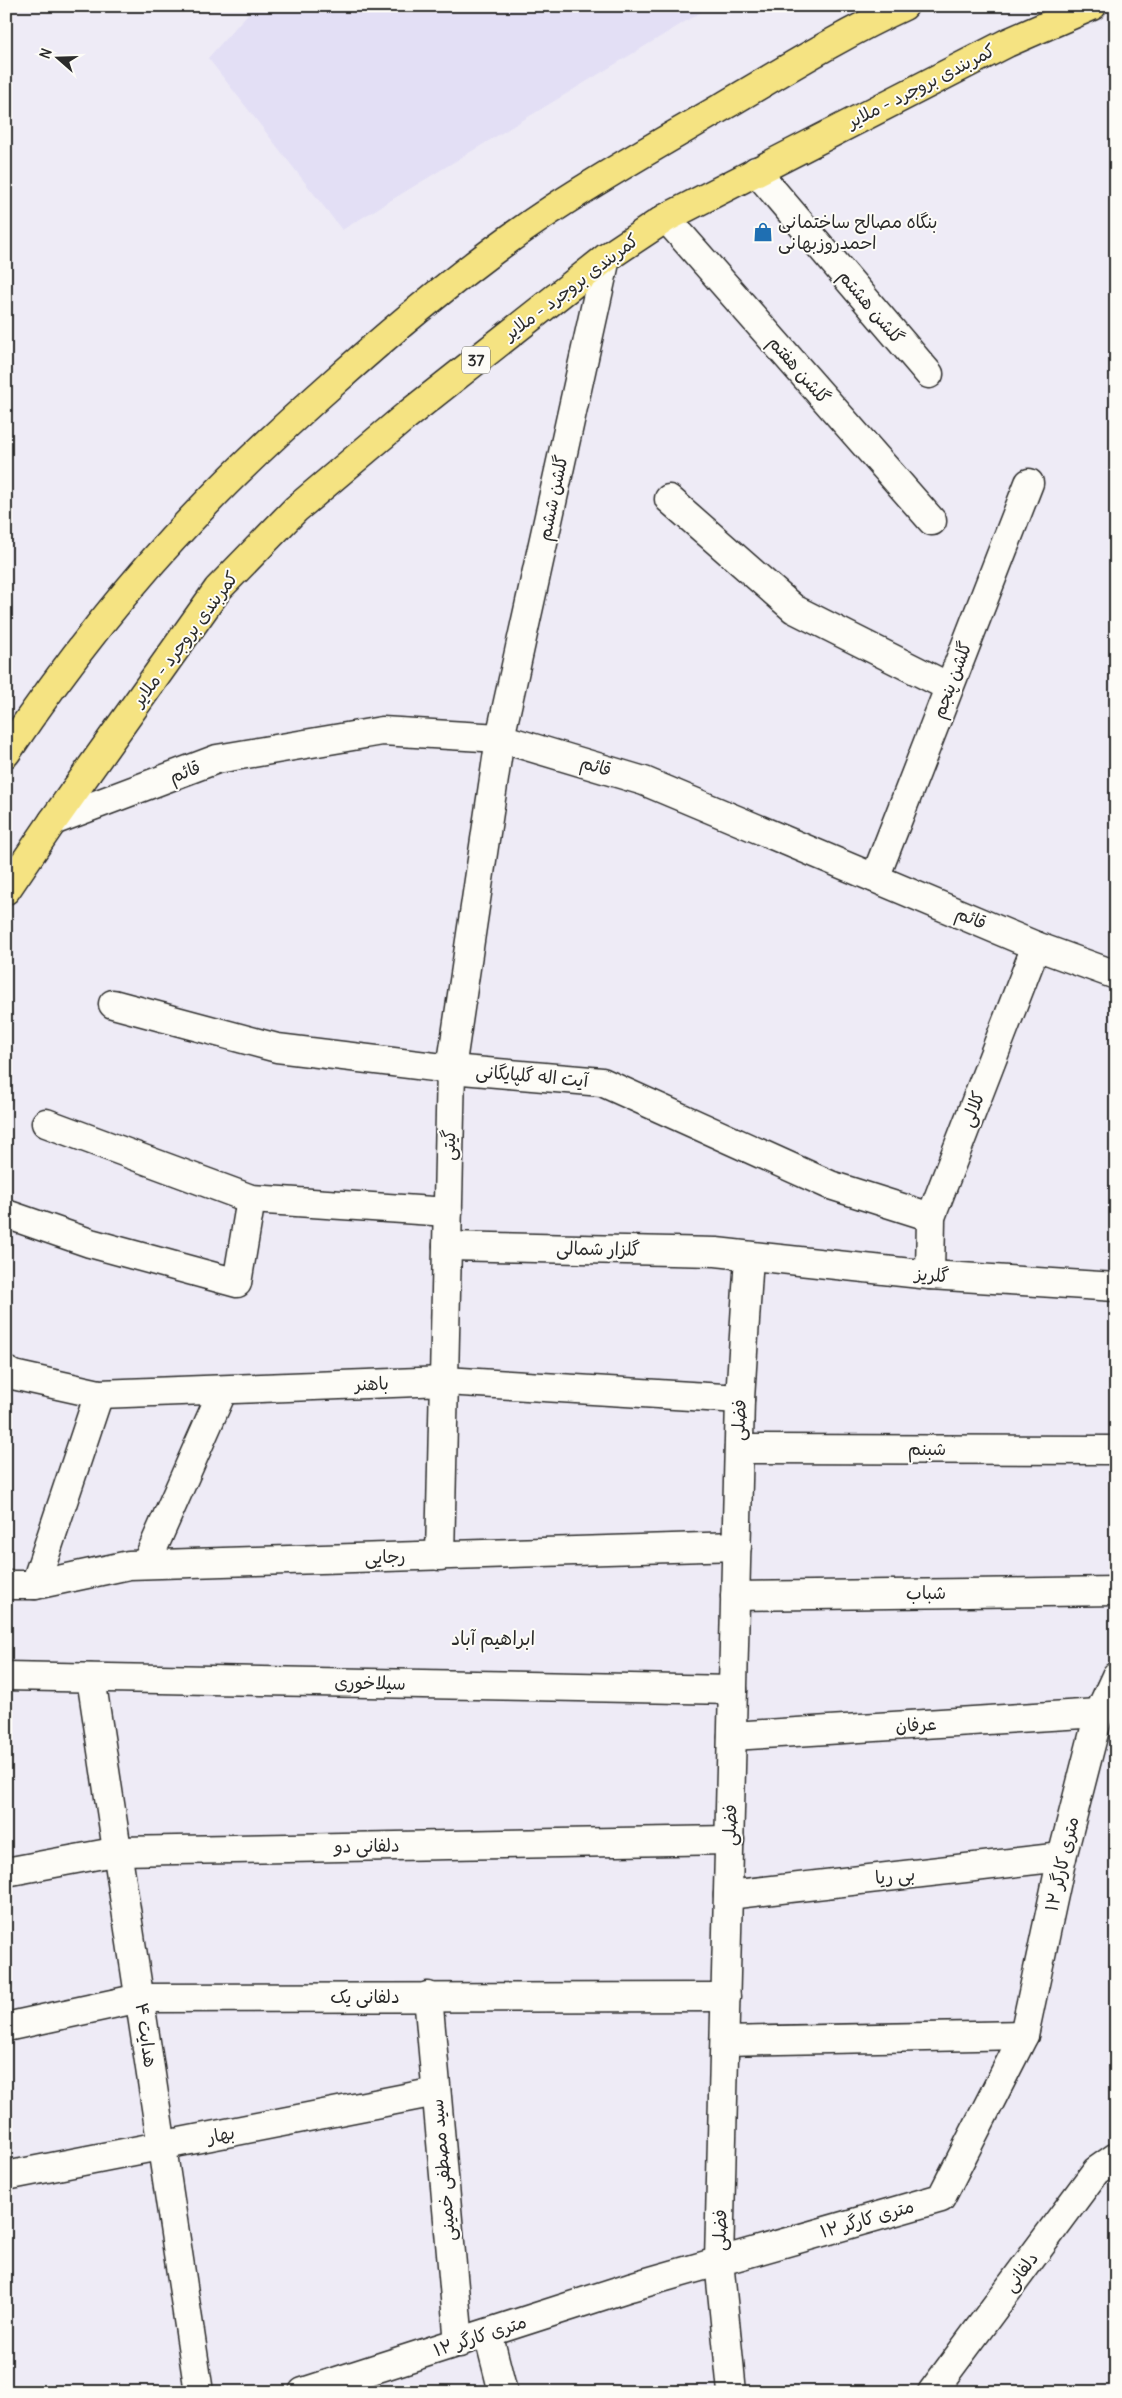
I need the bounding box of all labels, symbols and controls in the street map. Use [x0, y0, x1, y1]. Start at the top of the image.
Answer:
north arrow [32, 32, 82, 82]
street label: کمربندی بروجرد - ملایر [841, 38, 999, 134]
text: N [36, 46, 56, 61]
place label: بنگاه مصالح ساختمانی احمدروزبهانی [778, 210, 938, 254]
shop icon: بنگاه مصالح ساختمانی احمدروزبهانی [752, 221, 774, 243]
street label: کمربندی بروجرد - ملایر [497, 228, 643, 346]
street label: گلشن هشتم [831, 265, 909, 351]
street label: گلشن هفتم [761, 331, 835, 411]
road number: 37 [462, 346, 490, 374]
street label: گلشن ششم [532, 453, 576, 543]
street label: کمربندی بروجرد - ملایر [125, 566, 243, 712]
street label: گلشن پنجم [926, 638, 980, 723]
street label: قائم [577, 750, 614, 784]
street label: قائم [166, 755, 205, 791]
street label: قائم [951, 901, 990, 937]
street label: آیت اله گلپایگانی [475, 1059, 591, 1093]
street label: کلالی [955, 1087, 990, 1130]
street label: گیتی [437, 1129, 460, 1161]
street label: گلزار شمالی [556, 1236, 640, 1261]
street label: گلریز [912, 1261, 950, 1287]
street label: باهنر [353, 1371, 389, 1396]
street label: فضلی [726, 1399, 751, 1441]
street label: شبنم [908, 1437, 946, 1463]
street label: رجایی [364, 1544, 406, 1569]
street label: شباب [906, 1581, 946, 1604]
district label: ابراهیم آباد [451, 1626, 535, 1653]
street label: سیلاخوری [334, 1670, 406, 1695]
street label: عرفان [895, 1712, 937, 1737]
street label: فضلی [718, 1804, 741, 1846]
street label: ۱۲ متری کارگر [1039, 1814, 1084, 1914]
street label: دلفانی دو [332, 1833, 400, 1858]
street label: بی ریا [874, 1862, 916, 1889]
street label: دلفانی یک [330, 1985, 400, 2008]
street label: هدایت ۴ [131, 2001, 162, 2069]
street label: سید مصطفی خمینی [425, 2098, 460, 2242]
street label: بهار [203, 2121, 237, 2149]
street label: ۱۲ متری کارگر [817, 2194, 916, 2243]
street label: فضلی [708, 2209, 731, 2251]
street label: دلفانی [998, 2247, 1043, 2296]
street label: ۱۲ متری کارگر [430, 2310, 529, 2361]

